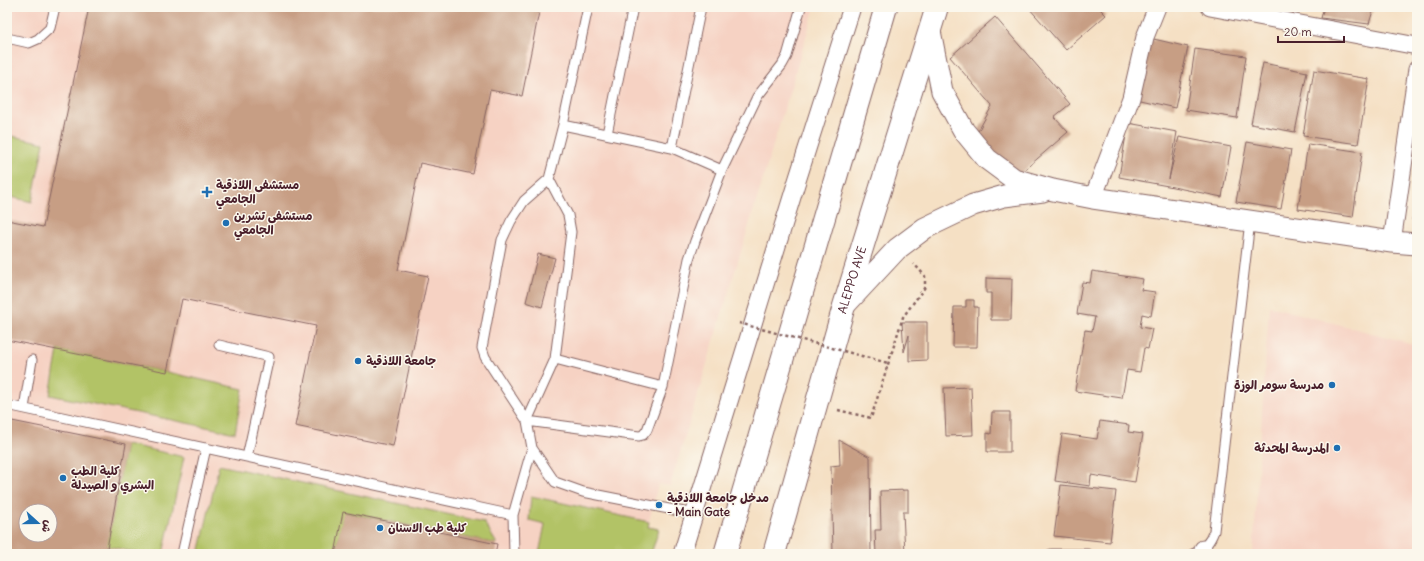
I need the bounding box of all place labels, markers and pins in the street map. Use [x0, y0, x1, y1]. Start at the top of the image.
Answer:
place label: مستشفى اللاذقية الجامعي [216, 177, 299, 210]
marker: مستشفى اللاذقية الجامعي [201, 186, 213, 198]
place label: مستشفى تشرين الجامعي [234, 208, 312, 241]
marker: مستشفى تشرين الجامعي [221, 218, 231, 228]
place label: جامعة اللاذقية [366, 353, 436, 368]
marker: جامعة اللاذقية [353, 356, 363, 366]
place label: مدرسة سومر الوزة [1234, 377, 1324, 393]
marker: مدرسة سومر الوزة [1327, 380, 1337, 390]
place label: المدرسة المحدثة [1254, 440, 1329, 455]
marker: المدرسة المحدثة [1332, 443, 1342, 453]
place label: كلية الطب البشري و الصيدلة [71, 463, 154, 494]
marker: كلية الطب البشري و الصيدلة [58, 473, 68, 483]
place label: مدخل جامعة اللاذقية - Main Gate [667, 490, 769, 519]
marker: مدخل جامعة اللاذقية - Main Gate [654, 500, 664, 510]
place label: كلية طب الاسنان [388, 520, 467, 535]
marker: كلية طب الاسنان [375, 523, 385, 533]

